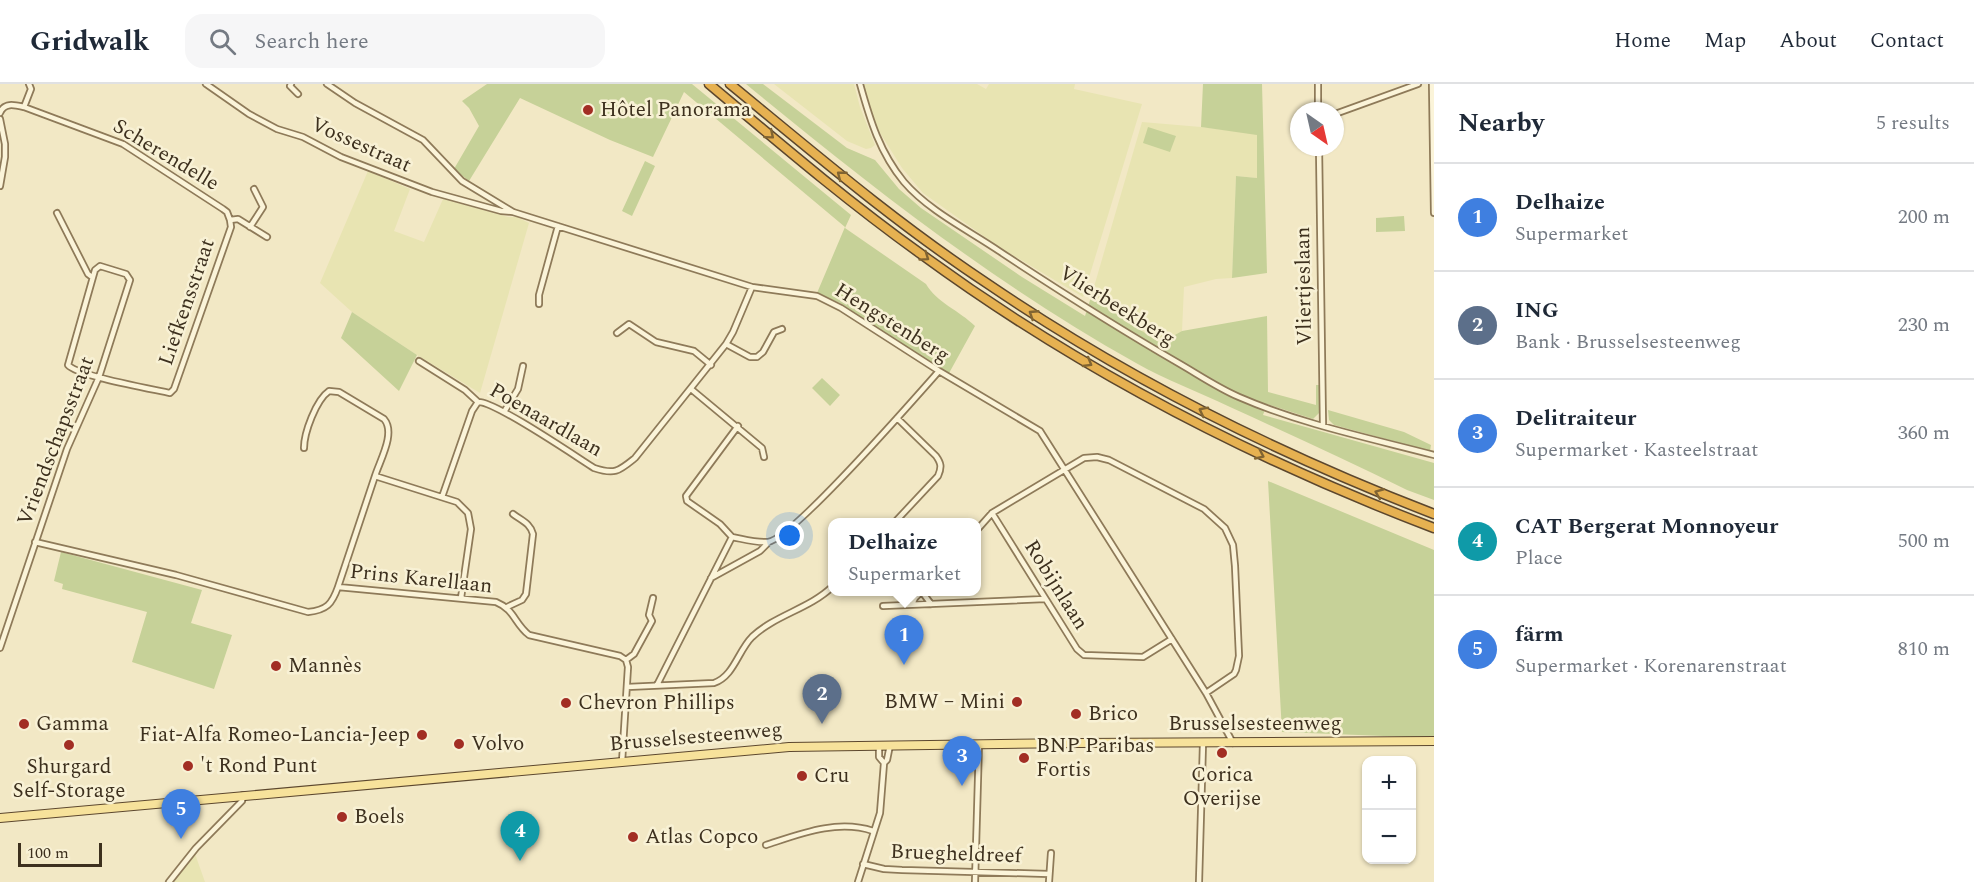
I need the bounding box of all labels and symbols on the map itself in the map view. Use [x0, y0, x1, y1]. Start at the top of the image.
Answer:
place label: Hôtel Panorama [600, 94, 752, 126]
north arrow [1290, 102, 1344, 156]
marker: Hôtel Panorama [581, 103, 595, 117]
street label: Vossestraat [306, 109, 416, 181]
street label: Scherendelle [107, 111, 225, 199]
one-way arrow [763, 127, 774, 138]
one-way arrow [837, 172, 848, 183]
street label: Vliertjeslaan [1287, 226, 1321, 346]
street label: Liefkensstraat [150, 234, 224, 370]
one-way arrow [918, 250, 929, 261]
street label: Vlierbeekberg [1052, 257, 1182, 355]
street label: Hengstenberg [828, 275, 956, 371]
one-way arrow [1029, 310, 1040, 321]
street label: Vriendschapsstraat [9, 352, 103, 530]
one-way arrow [1082, 356, 1092, 368]
street label: Poenaardlaan [483, 375, 609, 465]
one-way arrow [1198, 406, 1209, 418]
one-way arrow [1254, 447, 1265, 459]
one-way arrow [1375, 488, 1386, 500]
your location [775, 521, 804, 550]
street label: Robijnlaan [1016, 534, 1096, 636]
street label: Prins Karellaan [348, 556, 494, 602]
pin: 1 [884, 616, 924, 665]
place label: Mannès [288, 650, 362, 682]
marker: Mannès [269, 659, 283, 673]
pin: 2 [802, 674, 842, 724]
place label: BMW – Mini [884, 686, 1005, 718]
place label: Chevron Phillips [578, 687, 735, 719]
marker: BMW – Mini [1010, 695, 1024, 709]
marker: Chevron Phillips [559, 696, 573, 710]
place label: Brico [1088, 698, 1138, 730]
marker: Brico [1069, 707, 1083, 721]
place label: Gamma [36, 708, 109, 740]
street label: Brusselsesteenweg [1168, 708, 1342, 740]
street label: Brusselsesteenweg [608, 713, 784, 761]
marker: Gamma [17, 717, 31, 731]
place label: Fiat-Alfa Romeo-Lancia-Jeep [139, 719, 410, 751]
marker: Fiat-Alfa Romeo-Lancia-Jeep [415, 728, 429, 742]
place label: Volvo [471, 728, 524, 760]
place label: BNP Paribas Fortis [1036, 730, 1154, 786]
pin: 3 [942, 736, 982, 786]
marker: Volvo [452, 737, 466, 751]
marker: Shurgard Self-Storage [62, 738, 76, 752]
marker: Corica Overijse [1215, 746, 1229, 760]
place label: 't Rond Punt [200, 750, 317, 782]
place label: Shurgard Self-Storage [13, 751, 125, 807]
marker: BNP Paribas Fortis [1017, 751, 1031, 765]
marker: 't Rond Punt [181, 759, 195, 773]
place label: Corica Overijse [1183, 759, 1261, 815]
place label: Cru [814, 760, 850, 792]
marker: Cru [795, 769, 809, 783]
pin: 5 [162, 790, 201, 839]
place label: Boels [354, 801, 405, 833]
marker: Boels [335, 810, 349, 824]
pin: 4 [500, 812, 540, 861]
place label: Atlas Copco [645, 821, 758, 853]
marker: Atlas Copco [626, 830, 640, 844]
street label: Bruegheldreef [890, 836, 1024, 872]
scale bar [18, 840, 102, 868]

